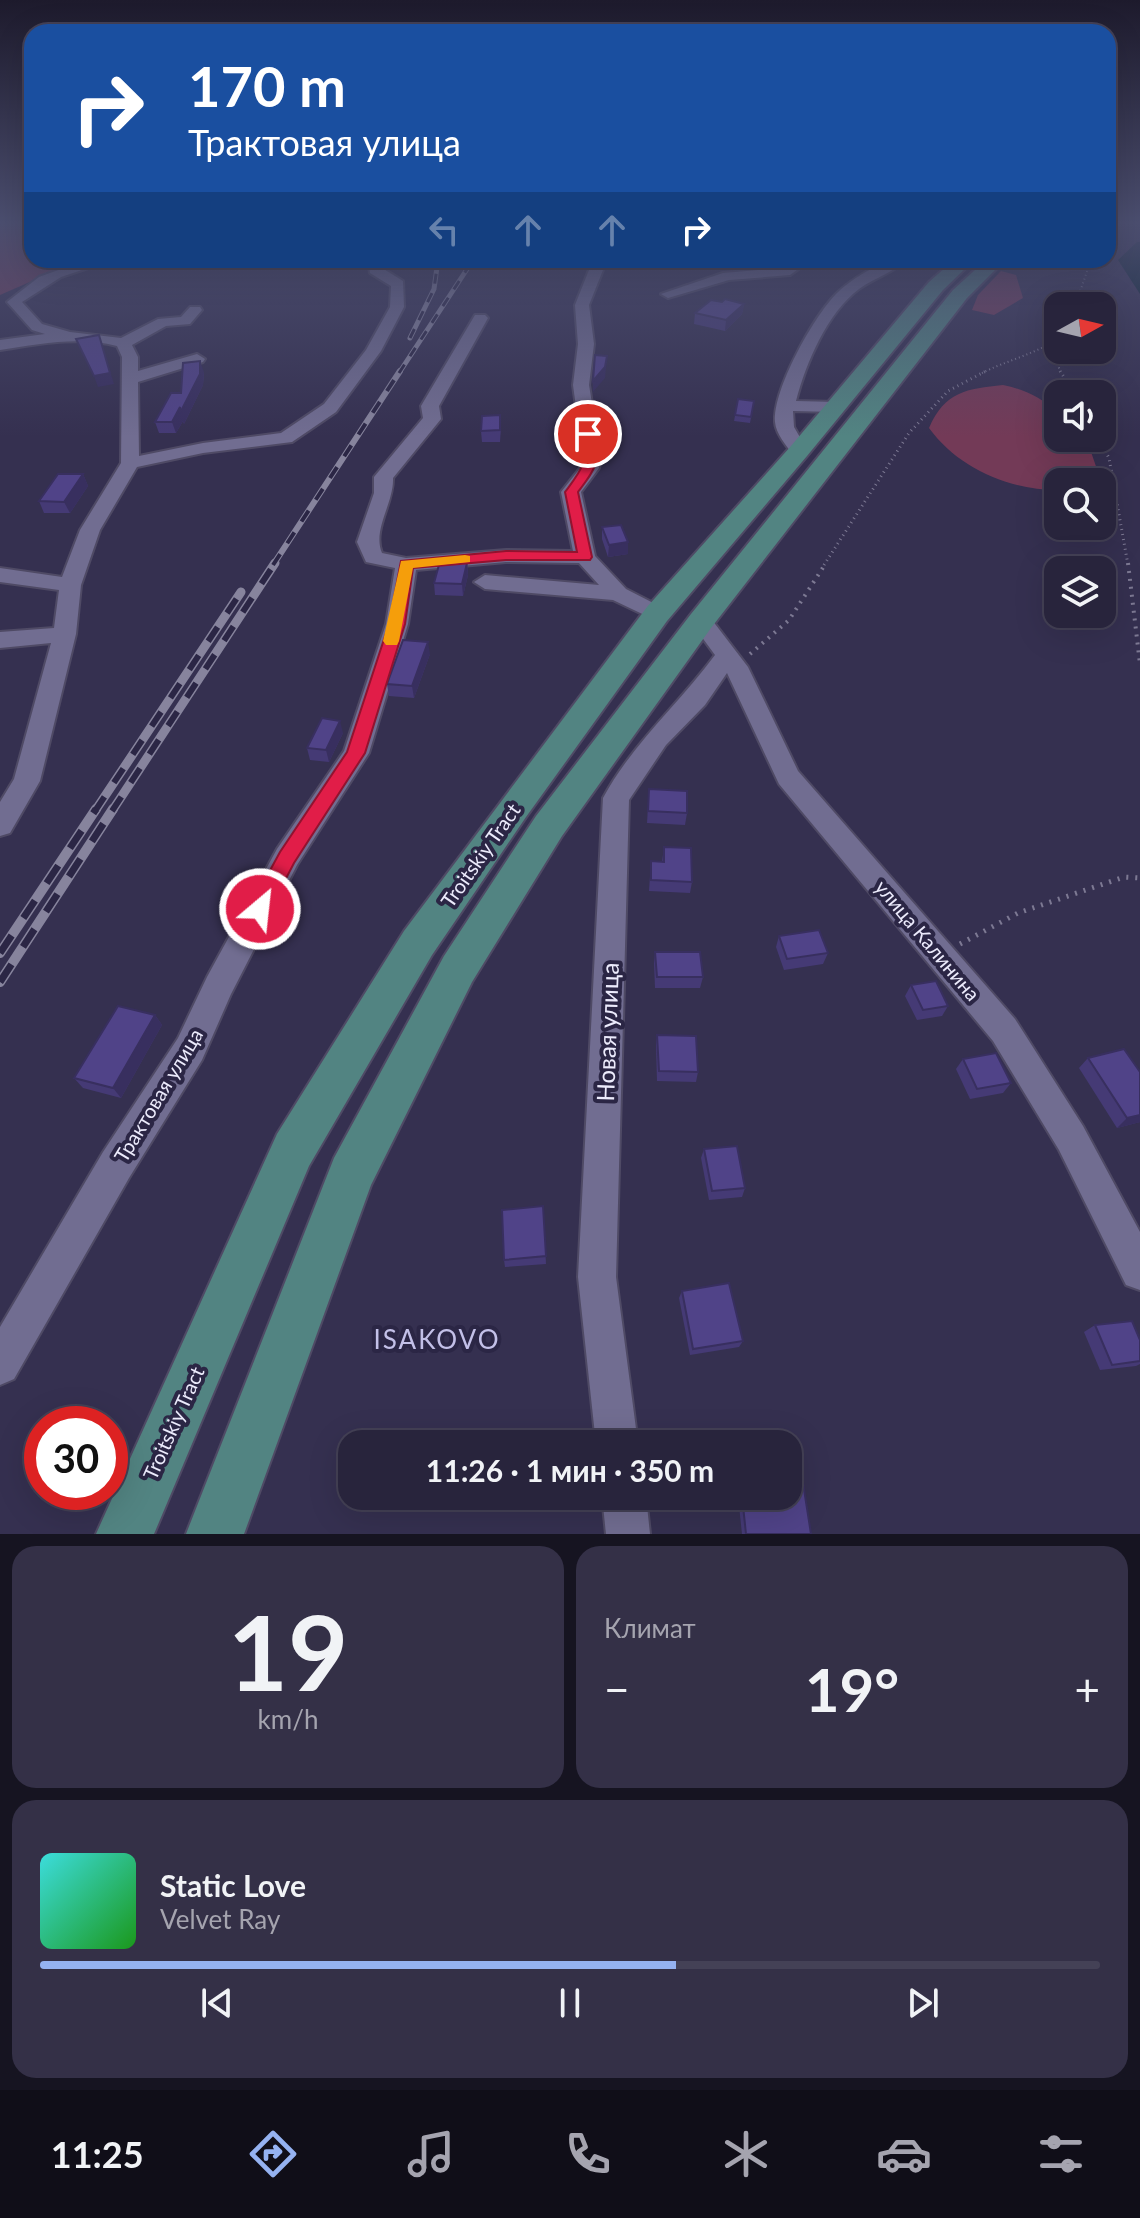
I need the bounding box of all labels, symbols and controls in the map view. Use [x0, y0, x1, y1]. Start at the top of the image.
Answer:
text: 170 m [188, 52, 346, 119]
icon: right [56, 56, 160, 160]
text: Трактовая улица [188, 120, 461, 164]
icon: left [422, 208, 466, 252]
icon: ahead [506, 208, 550, 252]
icon: ahead [590, 208, 634, 252]
icon: right [674, 208, 718, 252]
north arrow [1044, 292, 1116, 364]
map controls [1044, 292, 1116, 628]
button: sound [1044, 380, 1116, 452]
pin [554, 400, 622, 468]
icon: arrive [566, 412, 610, 456]
button: search [1044, 468, 1116, 540]
button: layers [1044, 556, 1116, 628]
street label: Troitskiy Tract [435, 799, 525, 911]
position arrow [218, 867, 302, 951]
street label: улица Калинина [871, 875, 985, 1005]
street label: Новая улица [590, 962, 624, 1102]
street label: Трактовая улица [109, 1024, 207, 1166]
district label: ISAKOVO [374, 1323, 500, 1355]
street label: Troitskiy Tract [137, 1363, 209, 1483]
speed limit sign: 30 [24, 1406, 128, 1510]
text: 11:26 · 1 мин · 350 m [426, 1452, 714, 1488]
text: 19 [228, 1588, 348, 1713]
text: Климат [604, 1612, 696, 1644]
text: 19° [805, 1653, 899, 1725]
text: − [604, 1663, 630, 1715]
text: + [1074, 1663, 1100, 1715]
text: km/h [258, 1703, 318, 1735]
text: Static Love [160, 1867, 306, 1903]
text: Velvet Ray [160, 1903, 280, 1935]
icon: previous [195, 1981, 239, 2025]
icon: pause [548, 1981, 592, 2025]
icon: next [901, 1981, 945, 2025]
icon: directions [245, 2126, 301, 2182]
icon: music [403, 2126, 459, 2182]
icon: phone [560, 2126, 616, 2182]
icon: climate [718, 2126, 774, 2182]
icon: car [876, 2126, 932, 2182]
icon: filters [1033, 2126, 1089, 2182]
text: 11:25 [51, 2132, 144, 2176]

